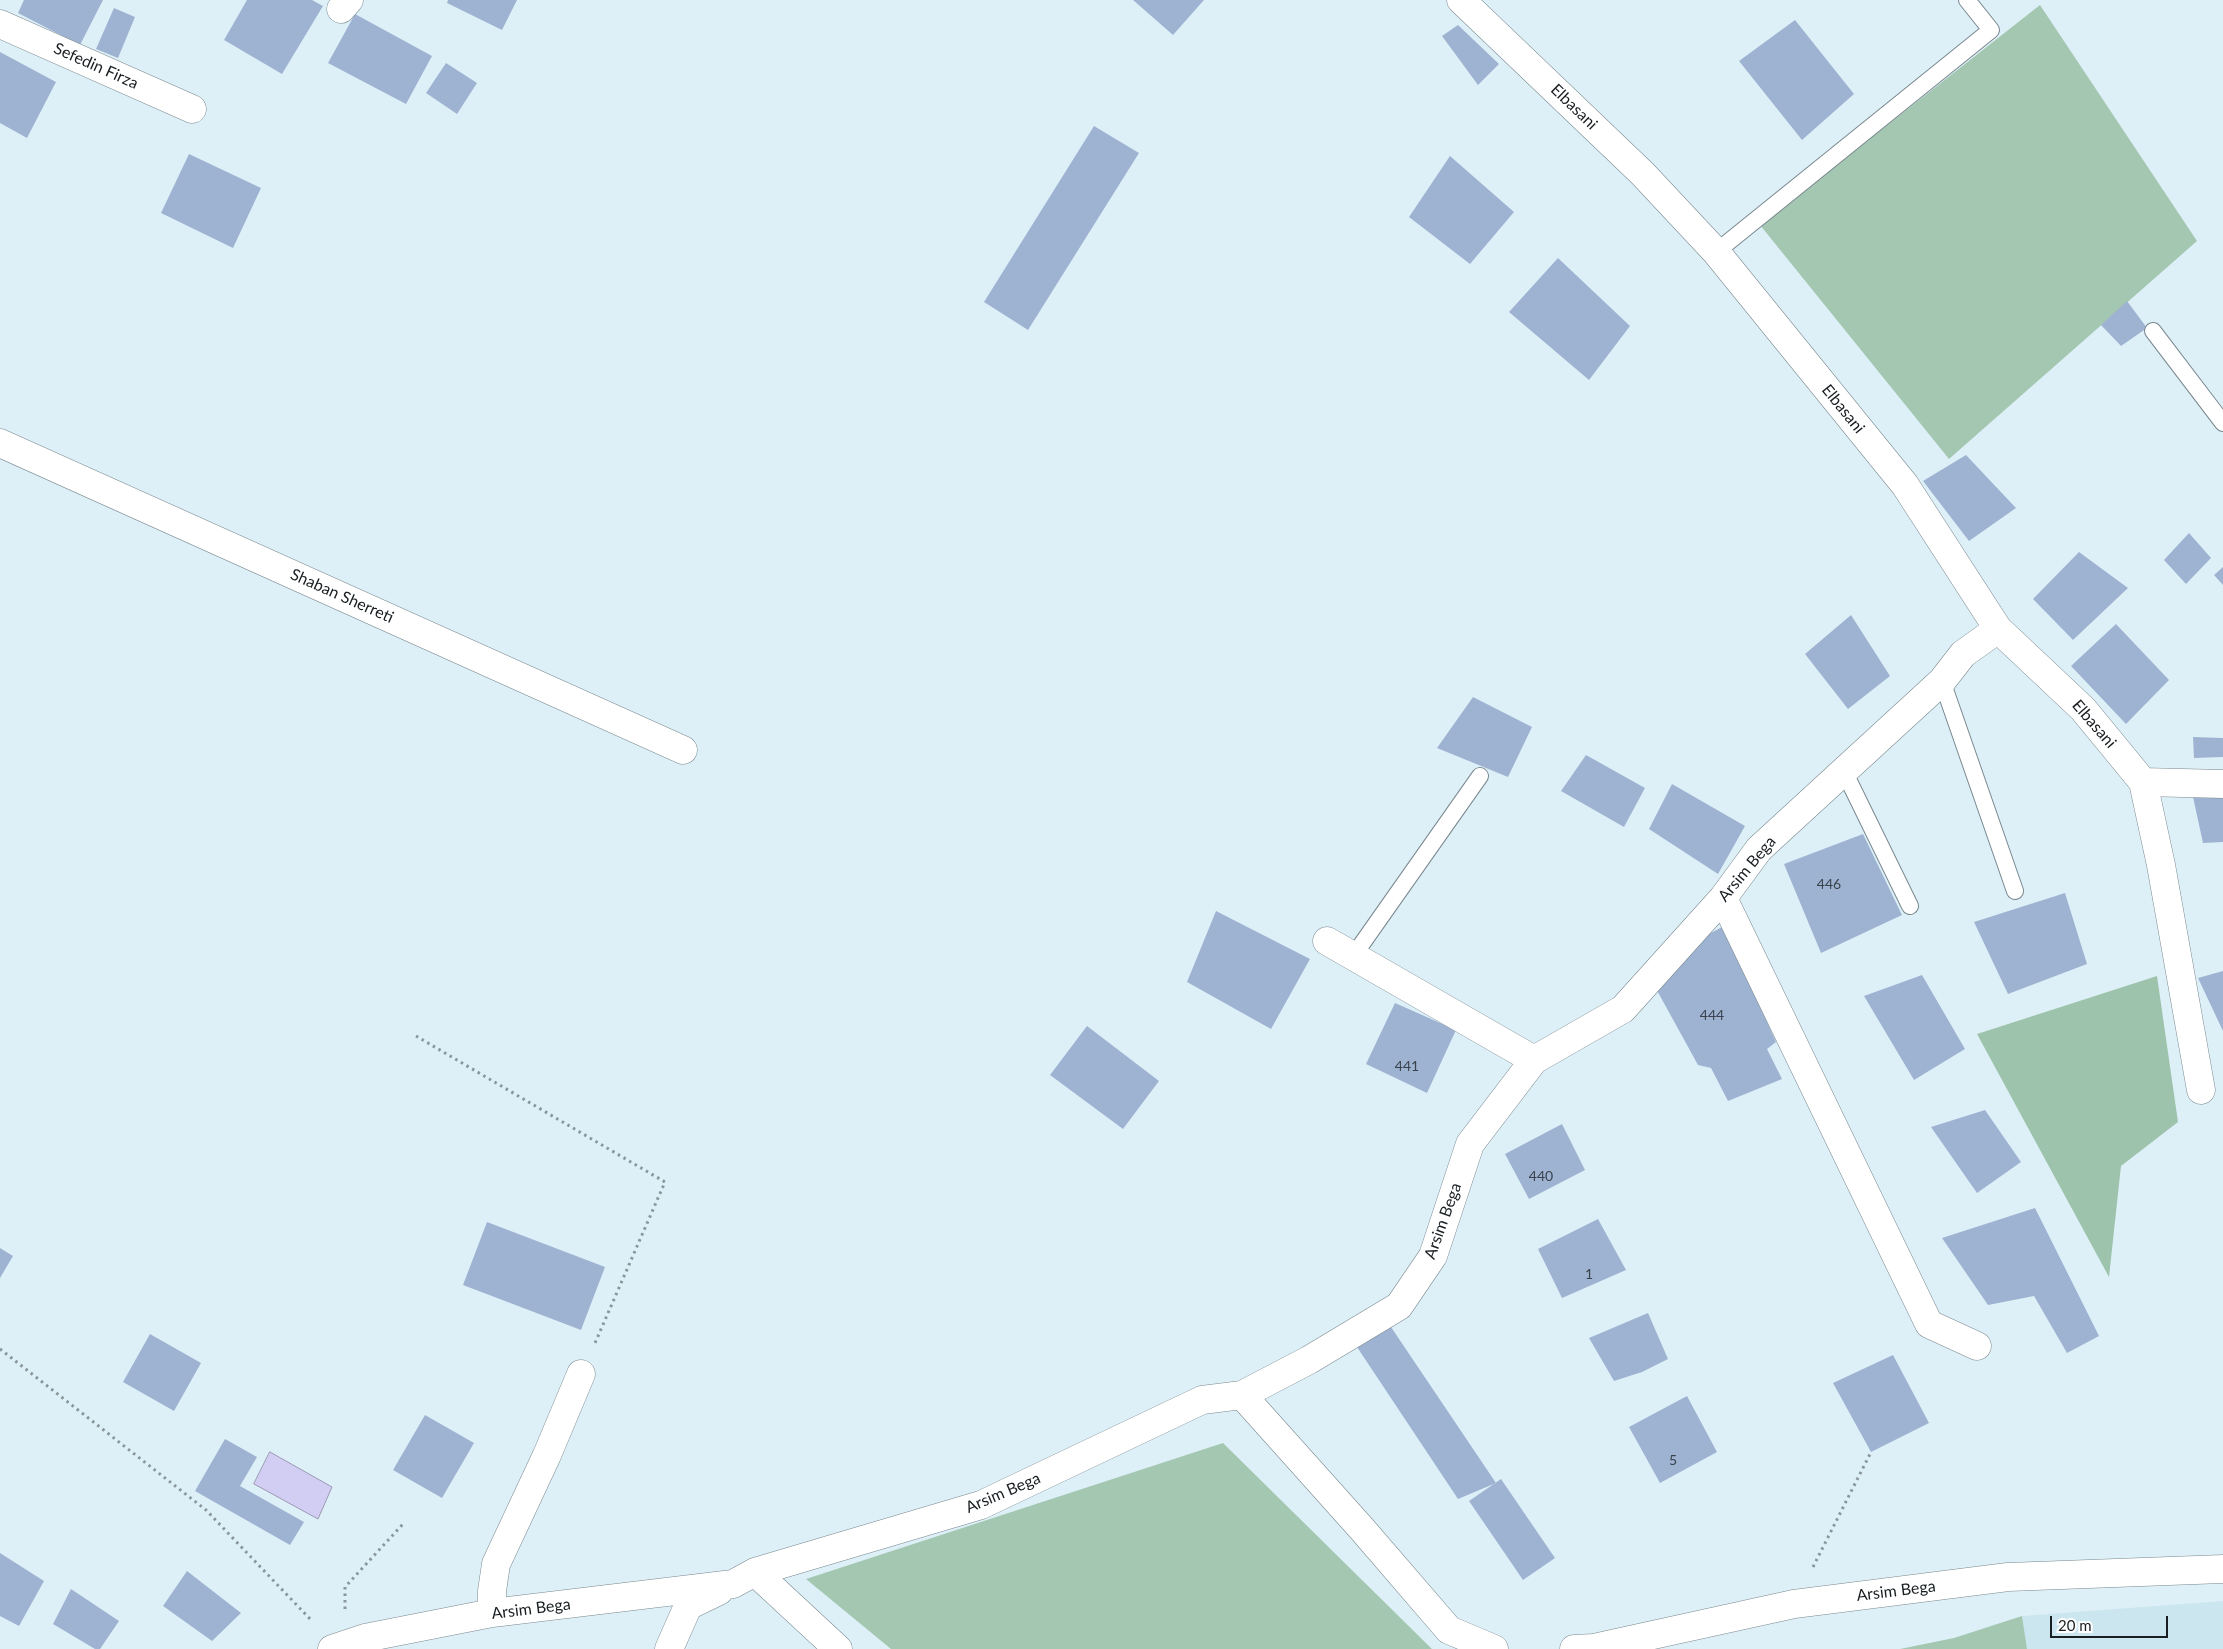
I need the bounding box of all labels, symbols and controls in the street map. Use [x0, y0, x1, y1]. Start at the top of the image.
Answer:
street label: Sefedin Firza [51, 39, 141, 93]
street label: Elbasani [1547, 80, 1601, 134]
street label: Elbasani [1817, 381, 1869, 437]
street label: Shaban Sherreti [287, 565, 397, 627]
street label: Elbasani [2068, 696, 2120, 752]
street label: Arsim Bega [1714, 832, 1780, 906]
house number: 446 [1817, 876, 1841, 892]
house number: 444 [1700, 1007, 1724, 1023]
house number: 441 [1395, 1058, 1419, 1074]
house number: 440 [1529, 1168, 1553, 1184]
street label: Arsim Bega [1420, 1180, 1466, 1262]
house number: 1 [1585, 1266, 1593, 1282]
house number: 5 [1669, 1452, 1677, 1468]
street label: Arsim Bega [963, 1469, 1043, 1517]
street label: Arsim Bega [1855, 1577, 1937, 1605]
street label: Arsim Bega [490, 1595, 572, 1623]
scale bar [2053, 1606, 2170, 1638]
text: 20 m [2058, 1616, 2092, 1634]

